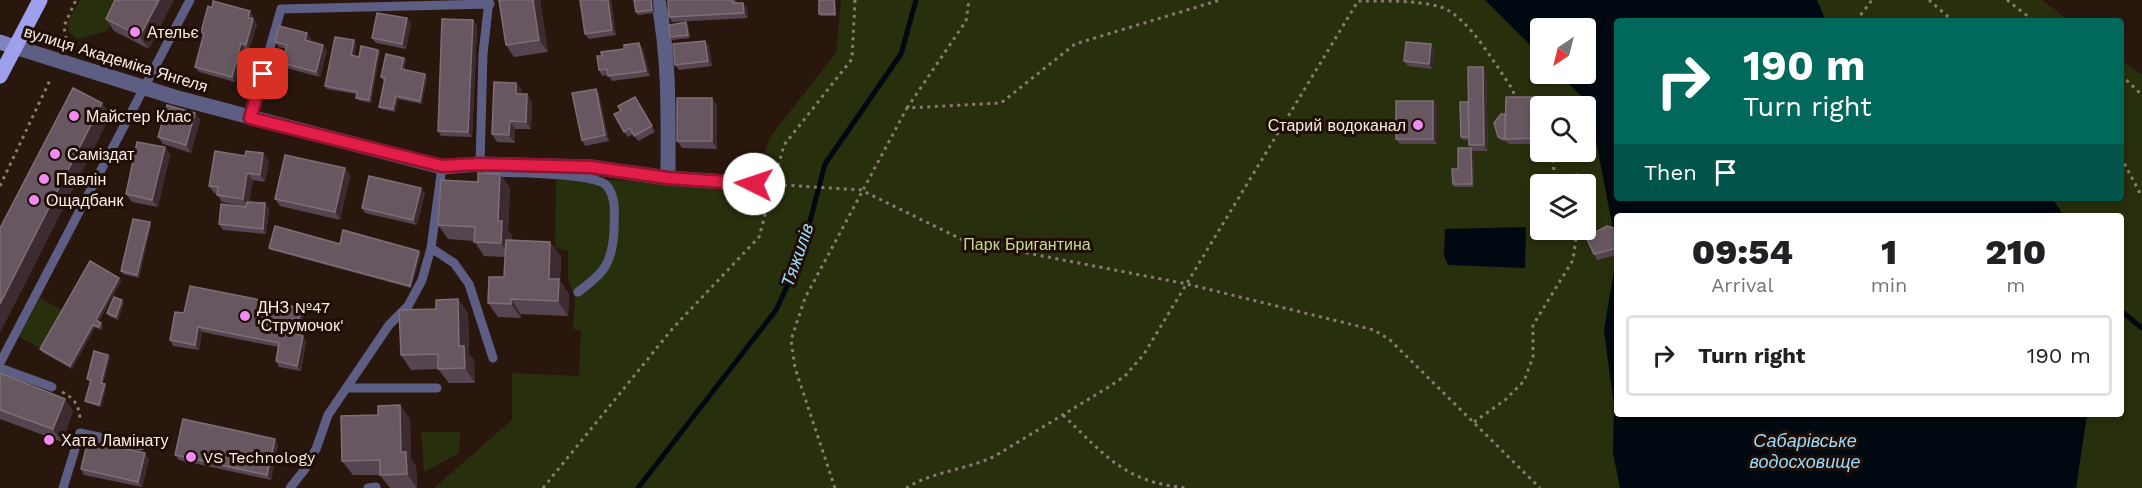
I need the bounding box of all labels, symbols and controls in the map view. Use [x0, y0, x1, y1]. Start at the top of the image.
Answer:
north arrow [1530, 18, 1596, 84]
map controls [1530, 18, 1596, 240]
street label: вулиця Академіка Янгеля [22, 22, 210, 96]
place label: Ательє [147, 23, 199, 42]
marker: Ательє [128, 25, 142, 39]
text: 190 m [1743, 41, 1866, 90]
icon: right [1644, 42, 1722, 120]
pin [237, 48, 288, 99]
icon: arrive [246, 57, 279, 90]
text: Turn right [1743, 91, 1872, 123]
button: search [1530, 96, 1596, 162]
place label: Майстер Клас [86, 107, 191, 126]
marker: Майстер Клас [67, 109, 81, 123]
place label: Старий водоканал [1268, 116, 1406, 135]
marker: Старий водоканал [1411, 118, 1425, 132]
place label: Саміздат [67, 145, 135, 164]
marker: Саміздат [48, 147, 62, 161]
position arrow [722, 152, 786, 216]
icon: arrive [1709, 156, 1742, 189]
text: Then [1644, 160, 1697, 185]
place label: Павлін [56, 170, 106, 189]
marker: Павлін [37, 172, 51, 186]
button: layers [1530, 174, 1596, 240]
place label: Ощадбанк [46, 191, 124, 210]
marker: Ощадбанк [27, 193, 41, 207]
water label: Тяжилів [776, 220, 818, 290]
text: 09:54 [1692, 231, 1793, 273]
text: 1 [1881, 231, 1897, 273]
text: 210 [1985, 231, 2046, 273]
park label: Парк Бригантина [963, 235, 1091, 254]
text: Arrival [1711, 273, 1774, 297]
text: min [1871, 273, 1907, 297]
text: m [2006, 273, 2025, 297]
place label: ДНЗ №47 'Струмочок' [257, 298, 344, 335]
marker: ДНЗ №47 'Струмочок' [238, 309, 252, 323]
icon: right [1647, 339, 1680, 372]
text: Turn right [1698, 343, 1805, 368]
text: 190 m [2027, 343, 2091, 368]
water label: Сабарівське водосховище [1749, 430, 1861, 472]
place label: Хата Ламінату [61, 431, 169, 450]
marker: Хата Ламінату [42, 433, 56, 447]
place label: VS Technology [203, 448, 316, 467]
marker: VS Technology [184, 450, 198, 464]

